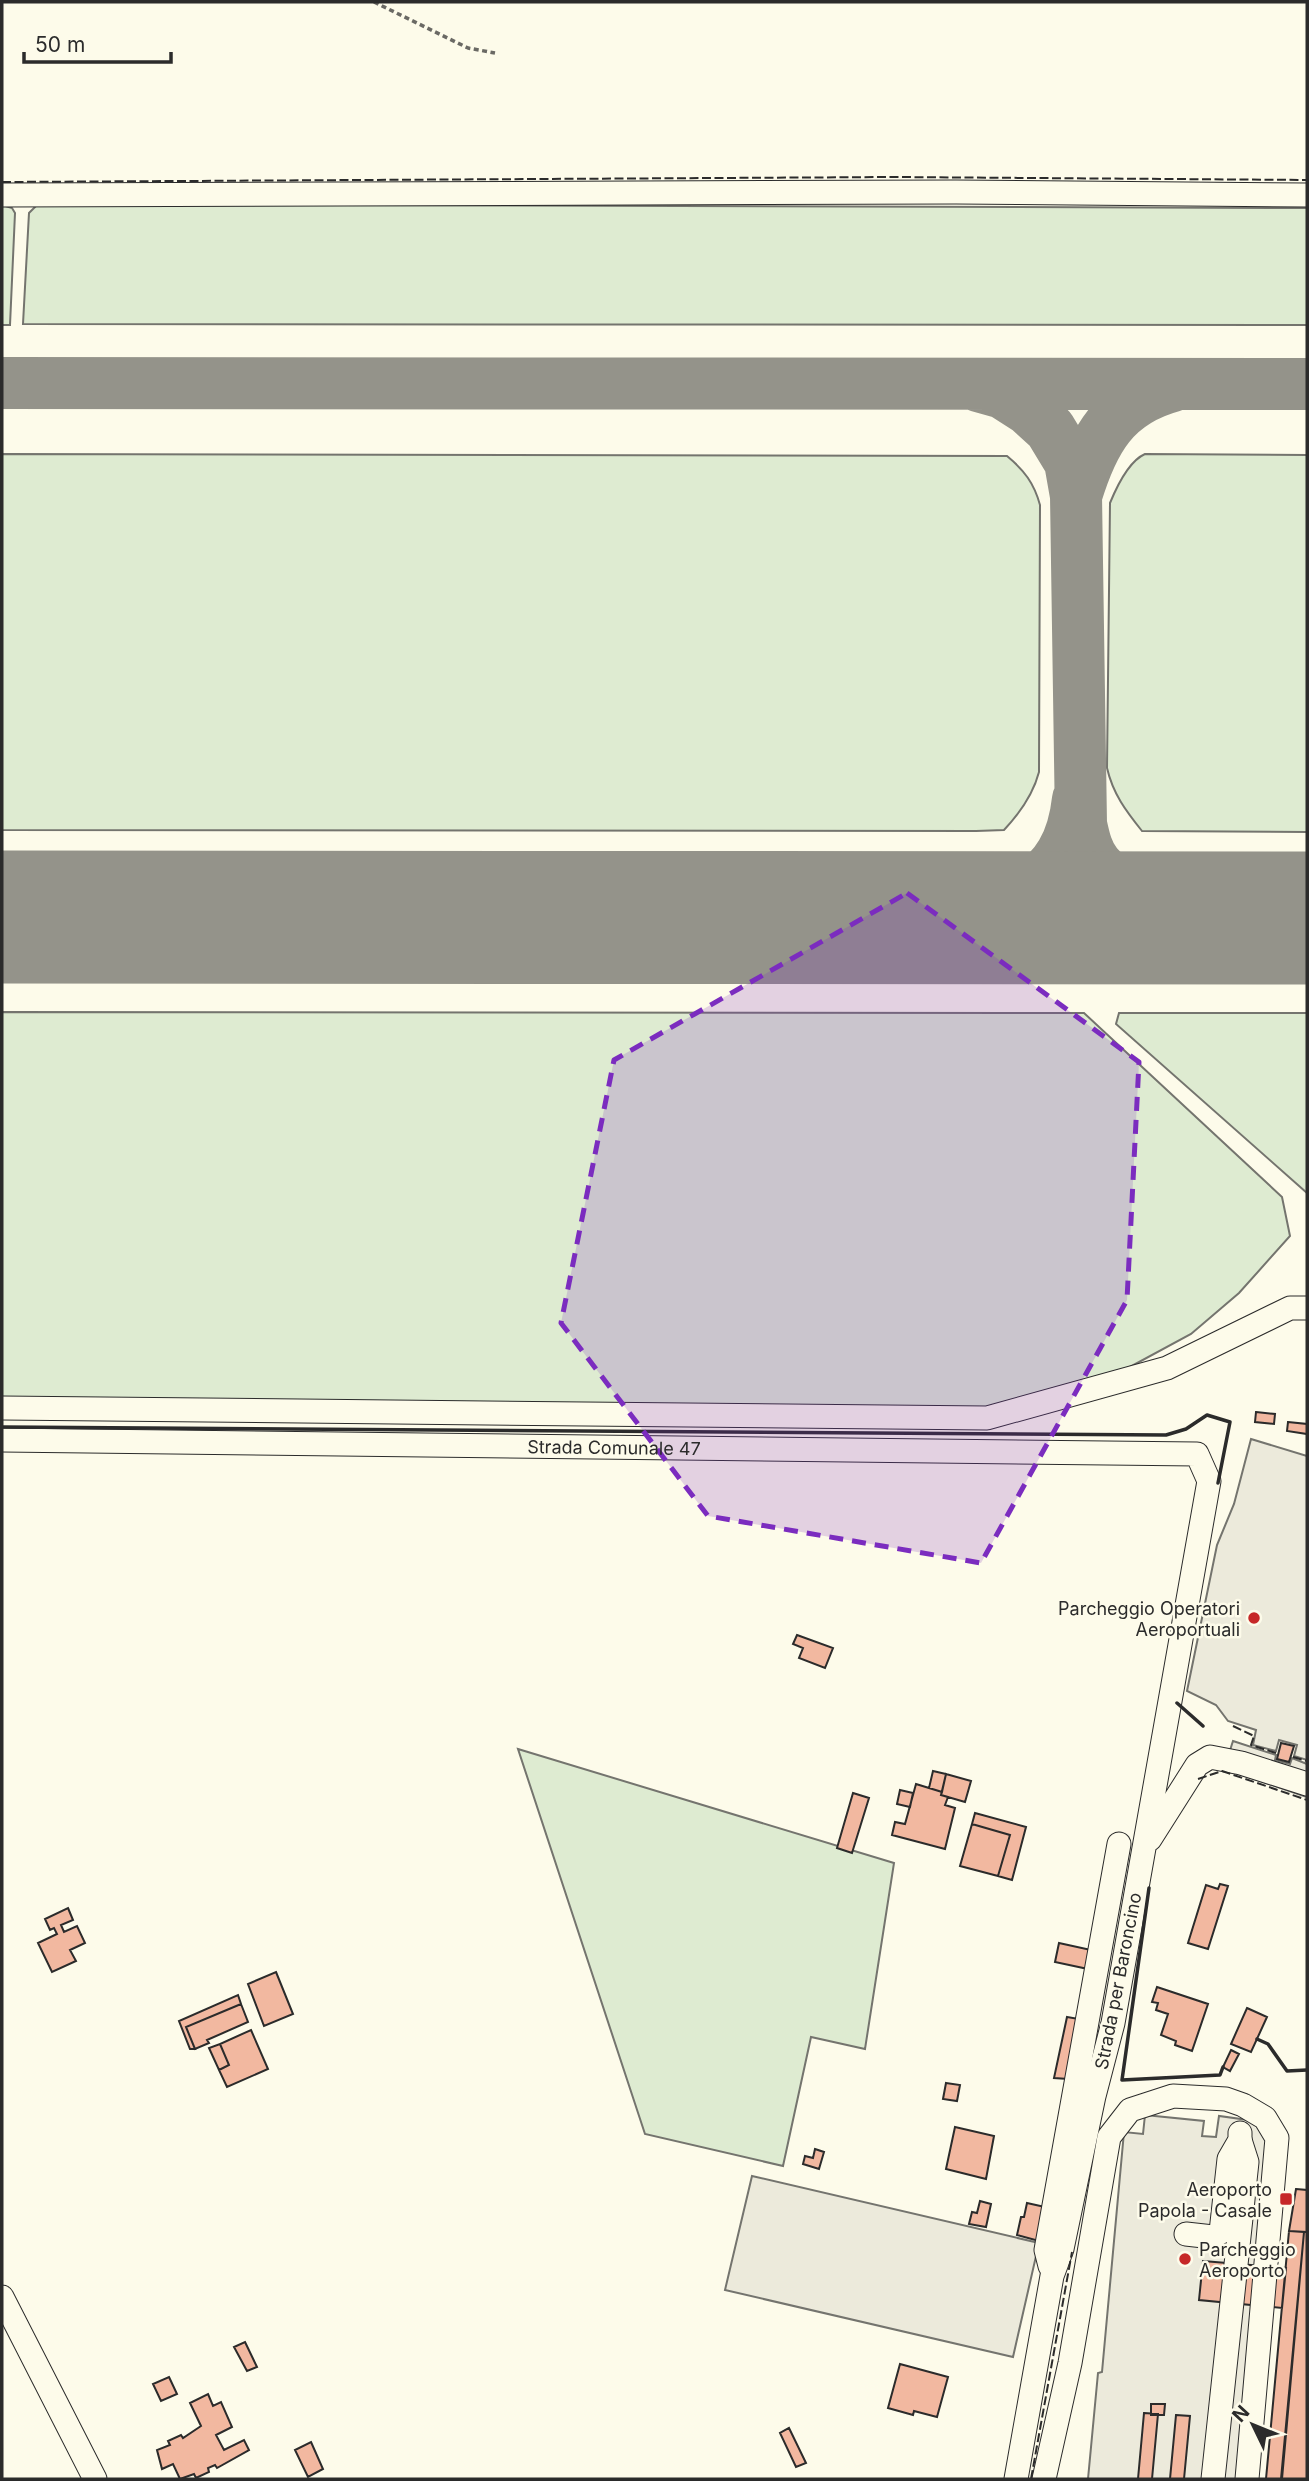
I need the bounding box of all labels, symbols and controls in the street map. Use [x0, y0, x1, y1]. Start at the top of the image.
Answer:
scale bar [24, 21, 172, 65]
text: 50 m [35, 32, 85, 57]
street label: Strada Comunale 47 [527, 1436, 701, 1459]
place label: Parcheggio Operatori Aeroportuali [1058, 1598, 1240, 1640]
marker: Parcheggio Operatori Aeroportuali [1246, 1610, 1262, 1626]
street label: Strada per Baroncino [1091, 1891, 1145, 2071]
place label: Aeroporto Papola - Casale [1138, 2179, 1272, 2221]
marker: Aeroporto Papola - Casale [1278, 2191, 1294, 2207]
place label: Parcheggio Aeroporto [1199, 2239, 1296, 2281]
marker: Parcheggio Aeroporto [1177, 2251, 1193, 2267]
north arrow [1218, 2390, 1288, 2460]
text: N [1228, 2401, 1254, 2427]

